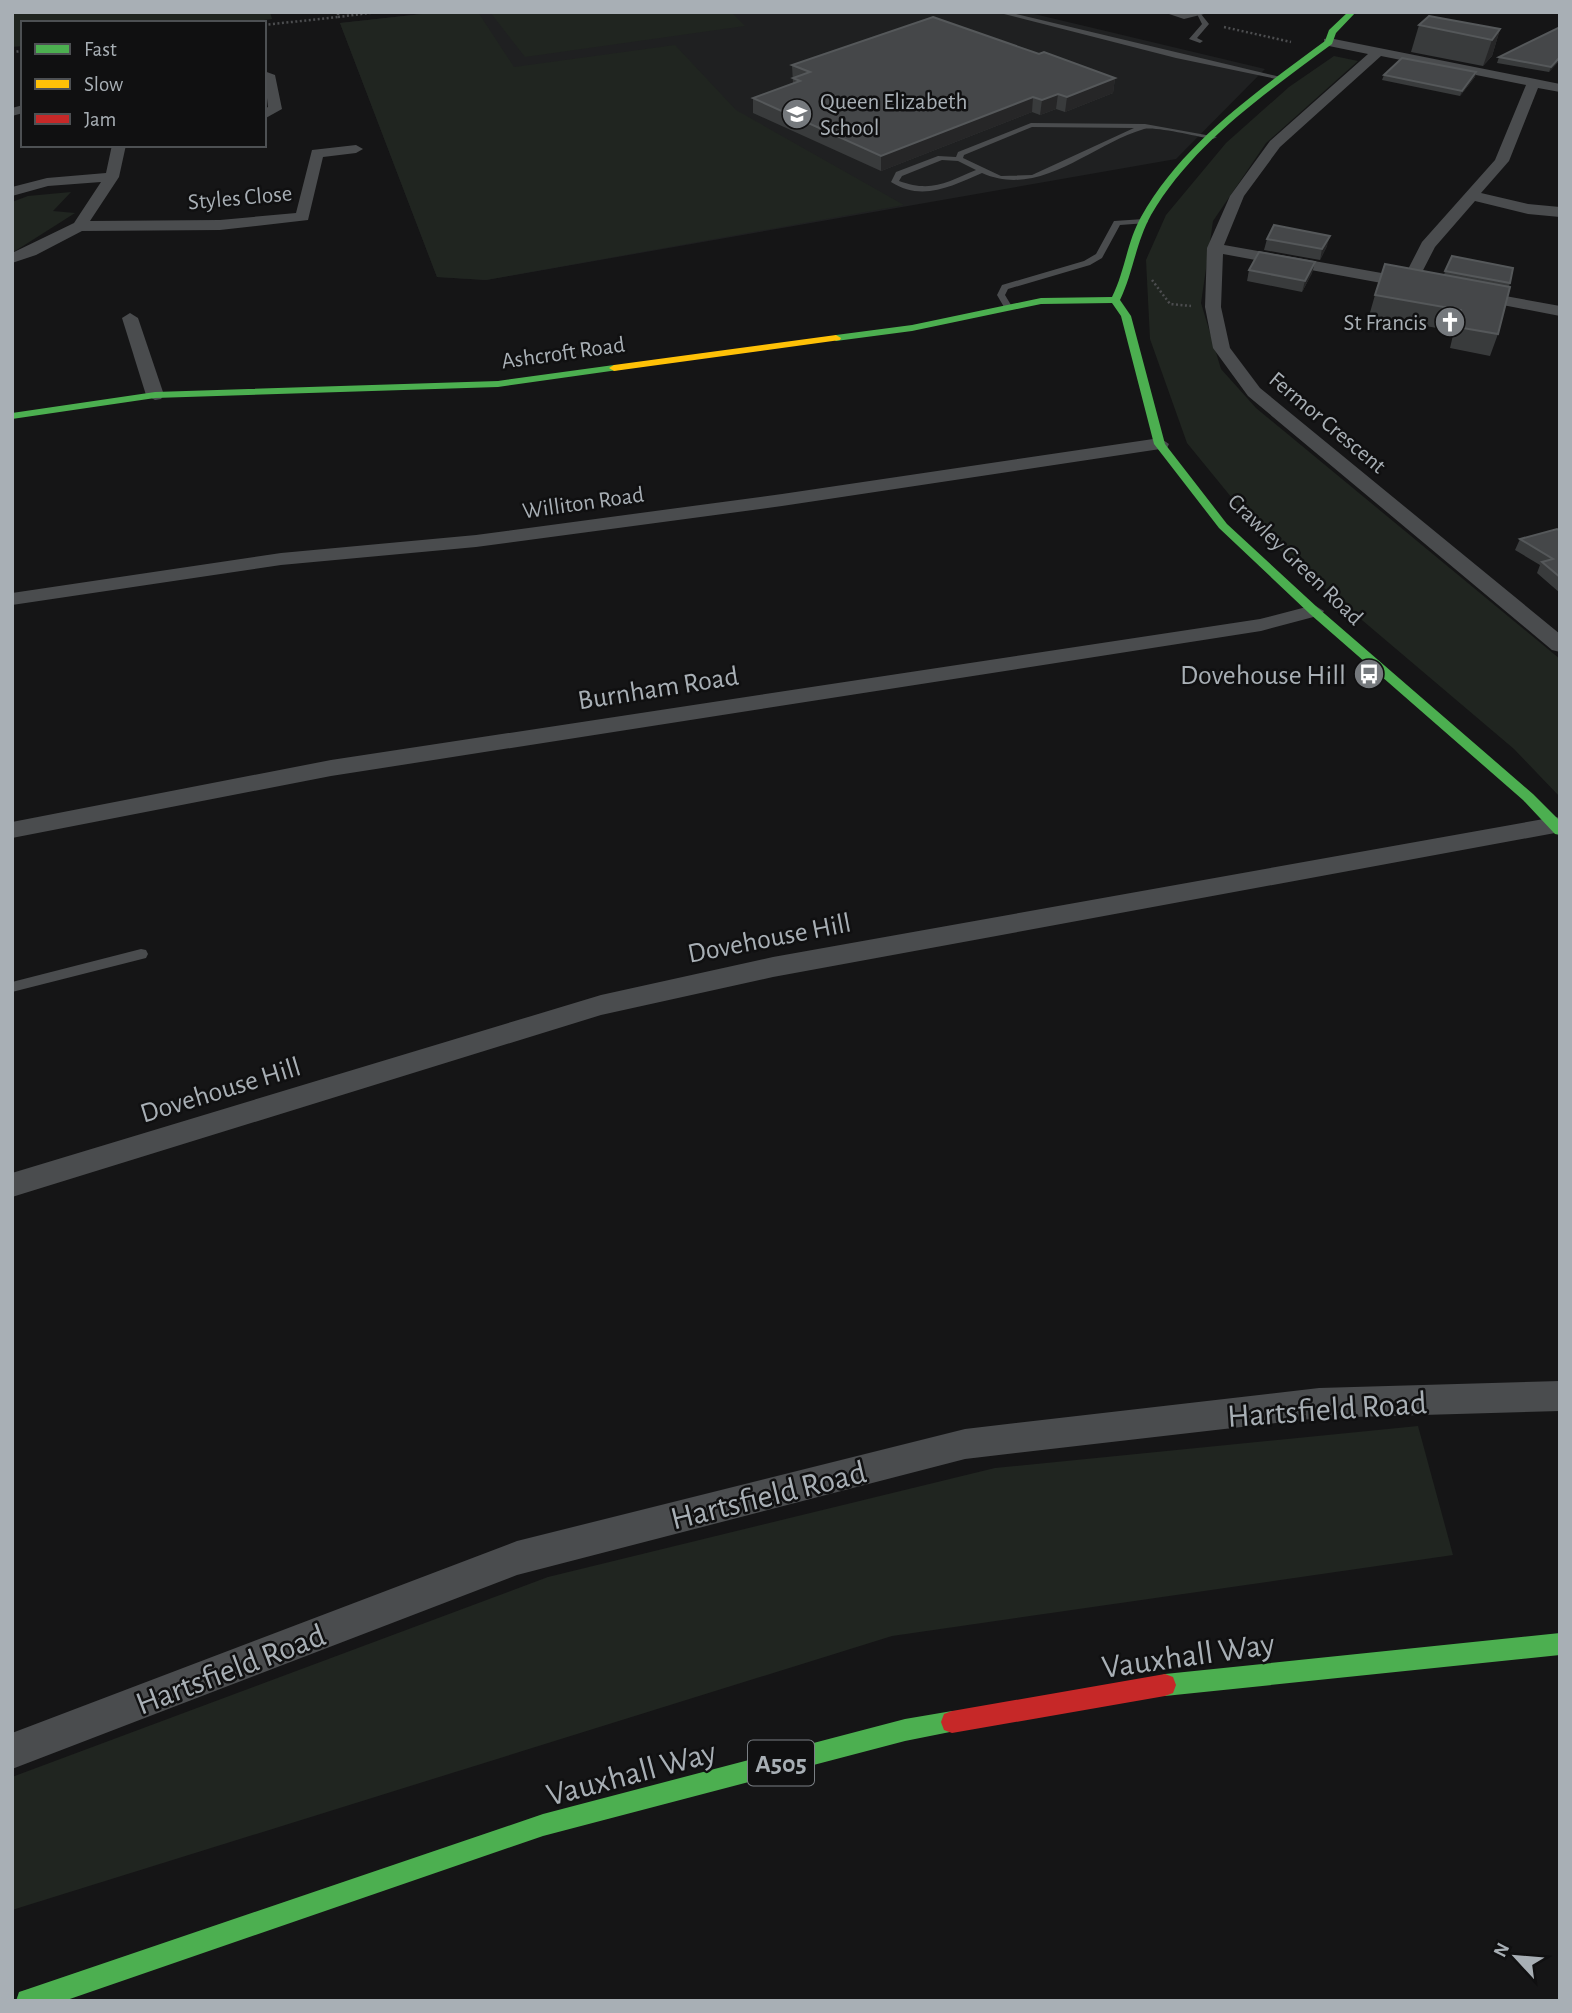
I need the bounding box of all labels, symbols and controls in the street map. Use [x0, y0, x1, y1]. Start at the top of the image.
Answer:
legend [21, 21, 266, 147]
text: Fast [84, 39, 117, 60]
text: Slow [84, 74, 123, 95]
place label: Queen Elizabeth School [820, 91, 967, 140]
school or university icon: Queen Elizabeth School [780, 97, 814, 131]
text: Jam [84, 109, 116, 130]
street label: Styles Close [187, 182, 293, 215]
church icon: St Francis [1433, 305, 1467, 339]
place label: St Francis [1343, 312, 1427, 335]
street label: Ashcroft Road [500, 333, 627, 374]
street label: Fermor Crescent [1264, 368, 1390, 479]
street label: Williton Road [521, 484, 646, 523]
street label: Crawley Green Road [1223, 490, 1367, 630]
bus stop icon: Dovehouse Hill [1352, 657, 1386, 691]
street label: Burnham Road [576, 662, 741, 716]
place label: Dovehouse Hill [1180, 662, 1346, 690]
street label: Dovehouse Hill [685, 909, 854, 969]
street label: Dovehouse Hill [137, 1053, 304, 1129]
street label: Hartsfield Road [1226, 1387, 1428, 1434]
street label: Hartsfield Road [668, 1456, 870, 1537]
street label: Hartsfield Road [132, 1619, 330, 1722]
street label: Vauxhall Way [1100, 1628, 1277, 1685]
street label: Vauxhall Way [543, 1736, 720, 1813]
road number: A505 [748, 1740, 814, 1786]
north arrow [1481, 1922, 1551, 1992]
text: N [1491, 1940, 1514, 1960]

